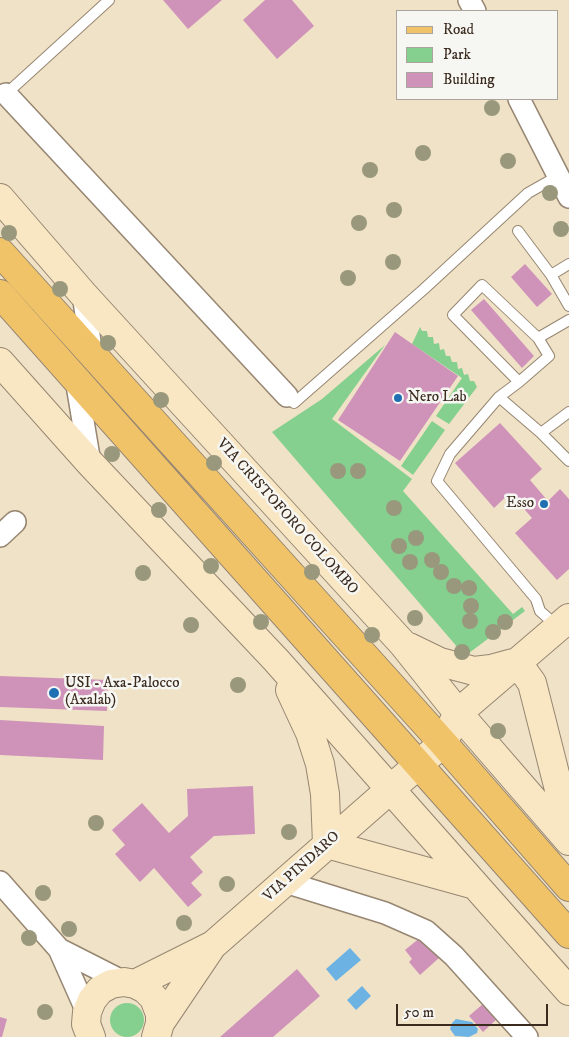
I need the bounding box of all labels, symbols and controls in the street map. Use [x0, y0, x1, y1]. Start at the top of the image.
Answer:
legend [396, 10, 559, 100]
text: Road [443, 20, 474, 39]
text: Park [443, 45, 471, 64]
text: Building [443, 70, 495, 89]
place label: Nero Lab [408, 389, 467, 407]
marker: Nero Lab [392, 392, 404, 404]
street label: VIA CRISTOFORO COLOMBO [212, 435, 362, 599]
place label: Esso [506, 495, 534, 513]
marker: Esso [538, 498, 550, 510]
place label: USI - Axa-Palocco (Axalab) [65, 675, 180, 710]
marker: USI - Axa-Palocco (Axalab) [47, 686, 61, 700]
street label: VIA PINDARO [260, 828, 344, 906]
scale bar [399, 994, 552, 1026]
text: 50 m [404, 1003, 434, 1022]

